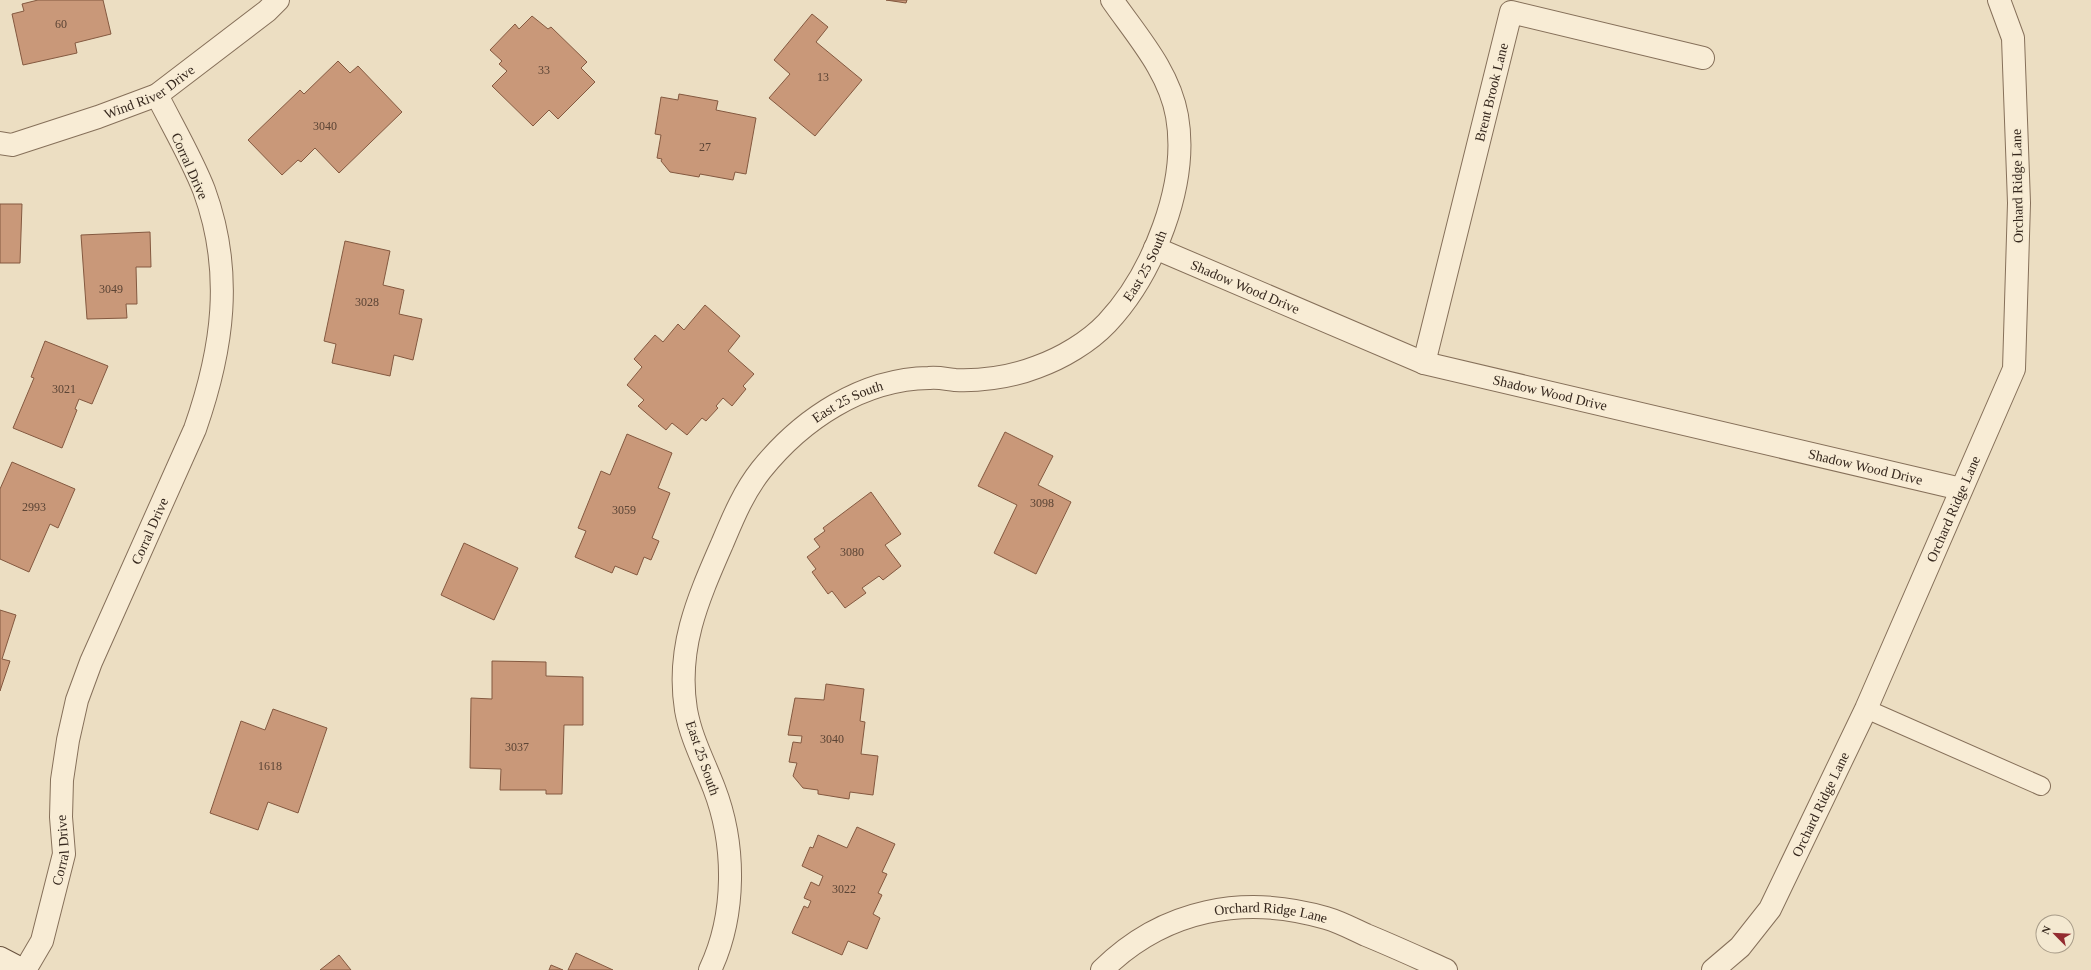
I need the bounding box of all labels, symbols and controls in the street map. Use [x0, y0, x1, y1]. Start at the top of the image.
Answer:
house number: 60 [55, 17, 67, 31]
street label: Brent Brook Lane [1472, 41, 1511, 143]
street label: Wind River Drive [102, 62, 197, 122]
house number: 33 [538, 63, 550, 77]
house number: 13 [817, 70, 829, 84]
house number: 3040 [313, 119, 337, 133]
street label: Orchard Ridge Lane [2009, 129, 2026, 243]
street label: Corral Drive [168, 131, 211, 202]
house number: 27 [699, 140, 711, 154]
street label: East 25 South [1120, 228, 1170, 304]
street label: Shadow Wood Drive [1188, 257, 1302, 317]
house number: 3049 [99, 282, 123, 296]
house number: 3028 [355, 295, 379, 309]
street label: Shadow Wood Drive [1491, 372, 1609, 414]
street label: East 25 South [809, 378, 885, 426]
house number: 3021 [52, 382, 76, 396]
street label: Shadow Wood Drive [1807, 446, 1924, 488]
street label: Orchard Ridge Lane [1924, 454, 1983, 564]
street label: Corral Drive [129, 496, 171, 567]
house number: 3098 [1030, 496, 1054, 510]
house number: 2993 [22, 500, 46, 514]
house number: 3059 [612, 503, 636, 517]
house number: 3080 [840, 545, 864, 559]
street label: East 25 South [683, 719, 722, 797]
house number: 3040 [820, 732, 844, 746]
house number: 3037 [505, 740, 529, 754]
street label: Orchard Ridge Lane [1789, 750, 1852, 859]
house number: 1618 [258, 759, 282, 773]
street label: Corral Drive [49, 814, 72, 887]
house number: 3022 [832, 882, 856, 896]
street label: Orchard Ridge Lane [1213, 900, 1329, 926]
north arrow [2035, 914, 2075, 954]
text: N [2039, 924, 2053, 936]

